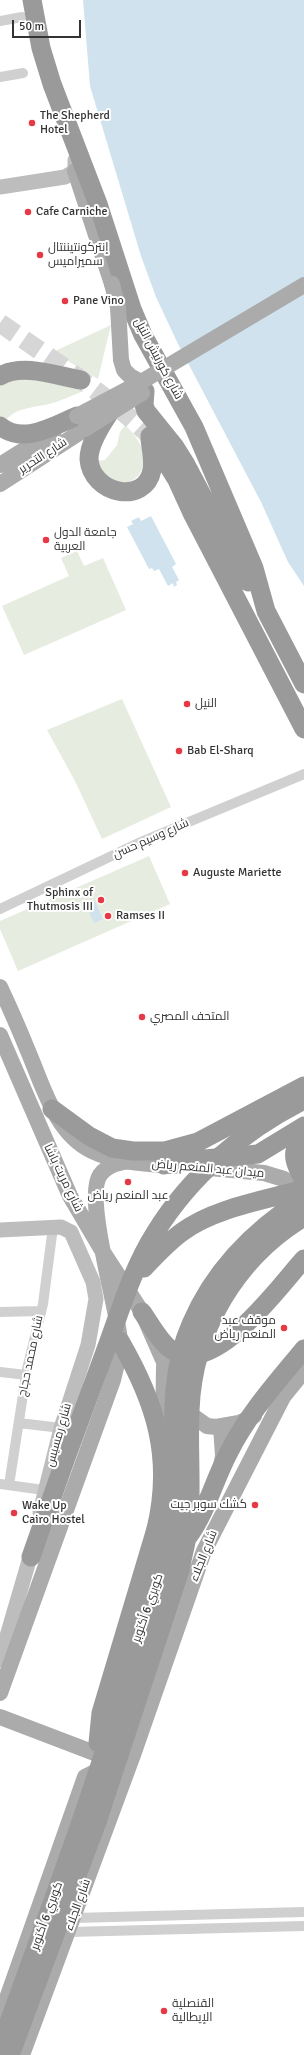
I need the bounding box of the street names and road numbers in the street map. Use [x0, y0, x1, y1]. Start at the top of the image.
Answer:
street label: شارع كورنيش النيل [131, 316, 185, 402]
street label: شارع التحرير [16, 435, 70, 477]
street label: شارع وسيم حسن [111, 816, 191, 862]
street label: شارع مريت باشا [40, 1142, 86, 1214]
street label: ميدان عبد المنعم رياض [151, 1157, 265, 1181]
street label: شارع محمد حجاج [15, 1314, 47, 1398]
street label: شارع رمسيس [43, 1402, 75, 1468]
street label: شارع الجلاء [187, 1528, 221, 1584]
street label: كوبري 6 أكتوبر [130, 1572, 166, 1644]
street label: شارع الجلاء [62, 1877, 94, 1933]
street label: كوبري 6 أكتوبر [28, 1880, 66, 1952]

